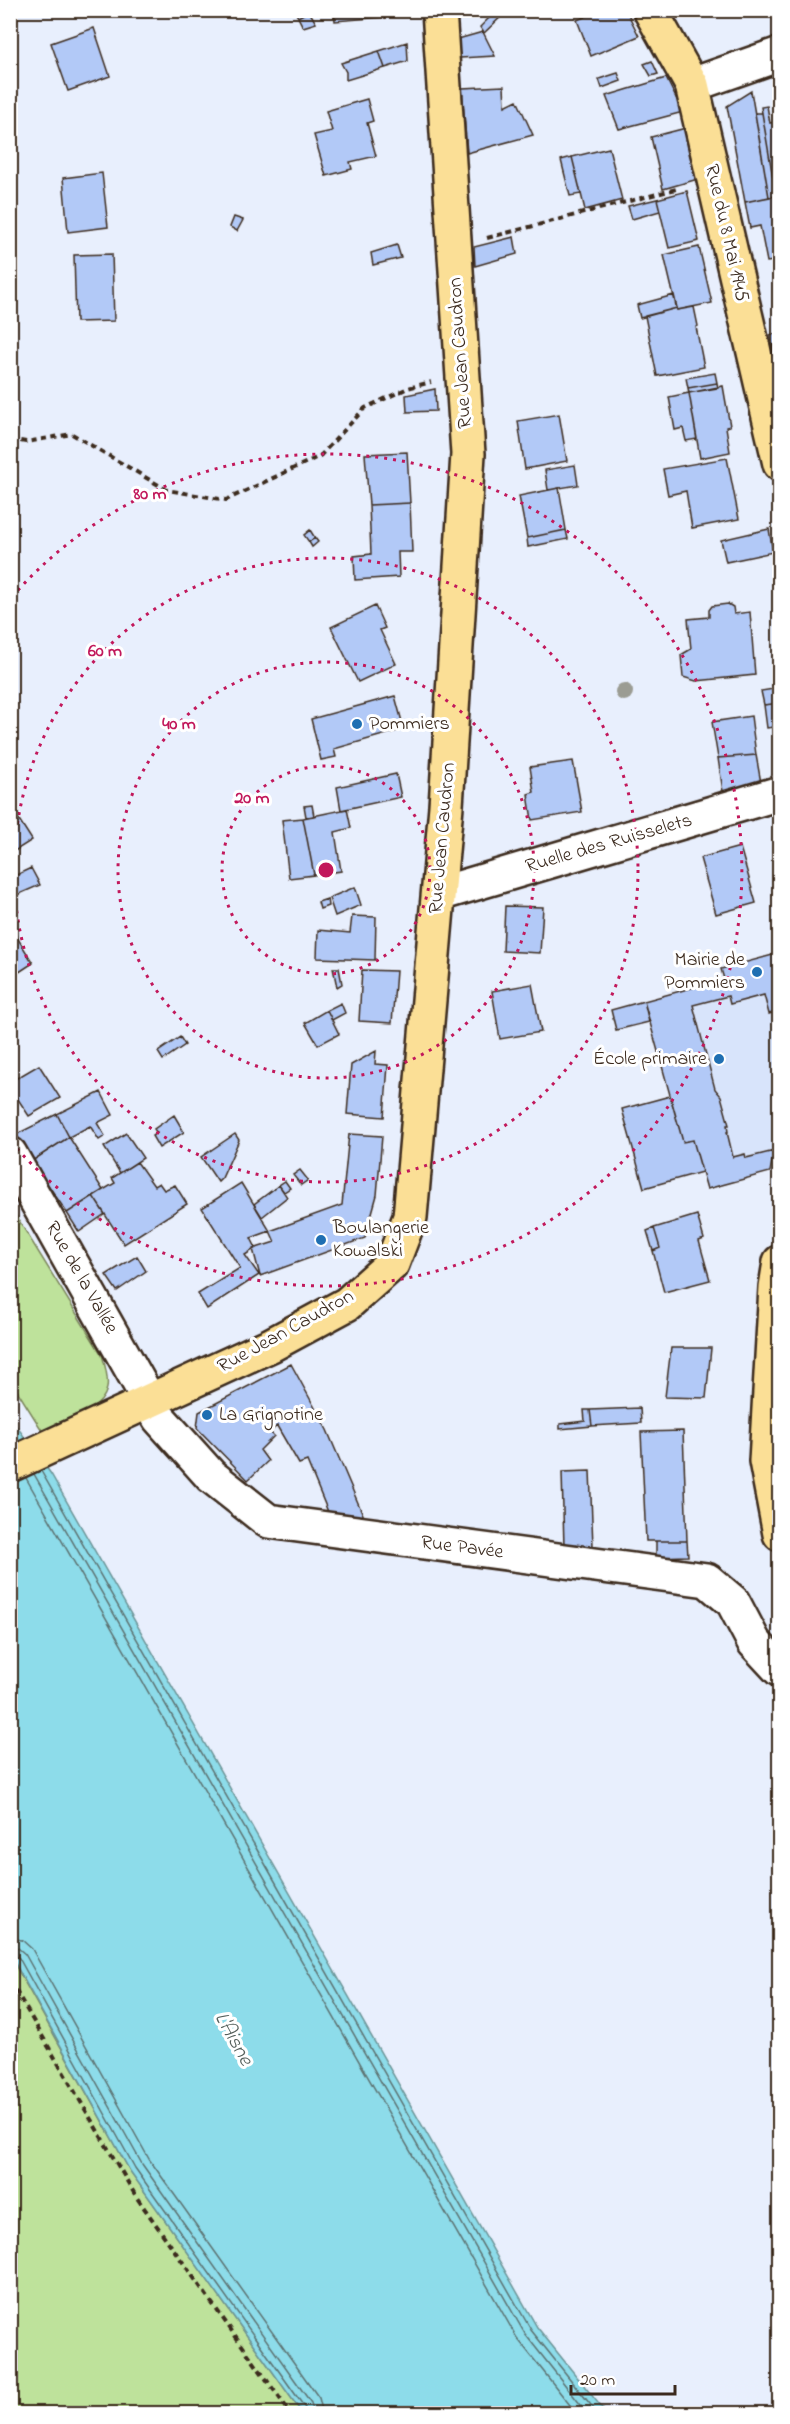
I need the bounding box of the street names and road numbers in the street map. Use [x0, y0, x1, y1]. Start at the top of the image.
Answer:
street label: Rue du 8 Mai 1945 [696, 161, 756, 305]
street label: Rue Jean Caudron [441, 276, 481, 430]
street label: Rue Jean Caudron [422, 761, 464, 915]
street label: Ruelle des Ruisselets [522, 806, 696, 882]
street label: Rue de la Vallée [37, 1216, 125, 1340]
street label: Rue Jean Caudron [213, 1282, 359, 1381]
street label: Rue Pavée [419, 1529, 505, 1567]

